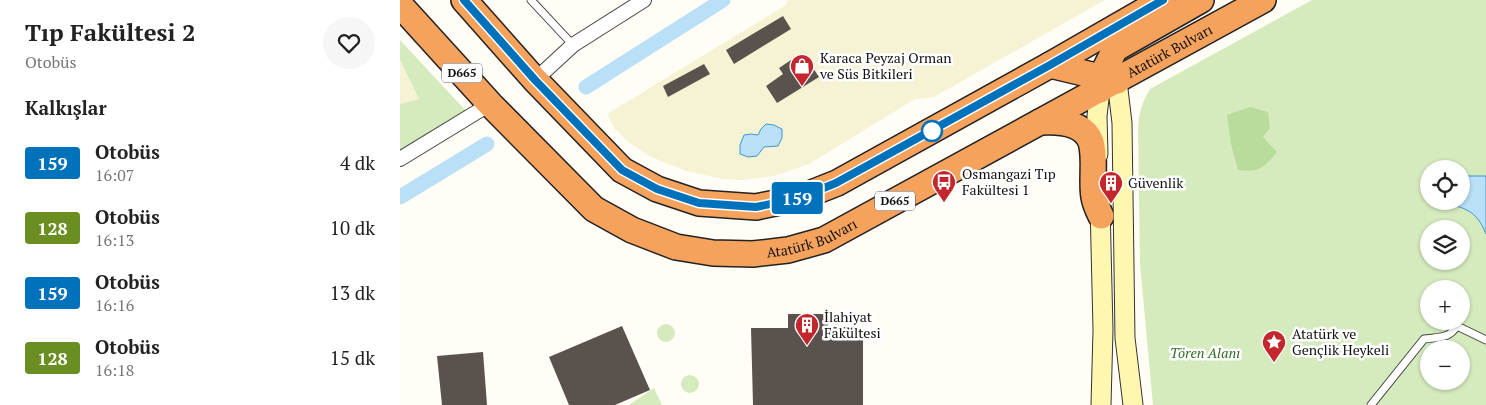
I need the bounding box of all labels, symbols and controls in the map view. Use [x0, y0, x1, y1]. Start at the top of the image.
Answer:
text: Tıp Fakültesi 2 [25, 16, 195, 48]
button: heart [323, 17, 375, 69]
street label: Atatürk Bulvarı [1123, 20, 1216, 82]
place label: Karaca Peyzaj Orman ve Süs Bitkileri [819, 48, 952, 83]
text: Otobüs [25, 51, 76, 73]
shop icon: Karaca Peyzaj Orman ve Süs Bitkileri [789, 53, 815, 87]
road number: D665 [442, 64, 482, 82]
text: Kalkışlar [25, 95, 107, 120]
unlabelled marker [921, 120, 943, 142]
text: Otobüs [95, 139, 160, 164]
text: 4 dk [340, 150, 375, 175]
text: 159 [37, 151, 68, 175]
map controls [1420, 160, 1470, 390]
button: locate [1420, 160, 1470, 210]
text: 16:07 [95, 164, 134, 186]
place label: Osmangazi Tıp Fakültesi 1 [962, 164, 1056, 199]
bus stop icon: Osmangazi Tıp Fakültesi 1 [931, 169, 957, 203]
building icon: Güvenlik [1098, 170, 1124, 204]
place label: Güvenlik [1128, 173, 1184, 192]
line badge: 159 [768, 182, 826, 214]
text: 159 [782, 186, 812, 210]
road number: D665 [875, 192, 915, 210]
text: Otobüs [95, 204, 160, 229]
street label: Atatürk Bulvarı [766, 214, 860, 261]
text: 10 dk [330, 215, 375, 240]
text: 128 [37, 216, 68, 240]
button: layers [1420, 220, 1470, 270]
text: 16:13 [95, 229, 134, 251]
text: Otobüs [95, 269, 160, 294]
text: 13 dk [330, 280, 375, 305]
button: + [1420, 280, 1470, 330]
text: 159 [37, 281, 68, 305]
text: 16:16 [95, 294, 134, 316]
place label: İlahiyat Fakültesi [824, 307, 881, 342]
building icon: İlahiyat Fakültesi [794, 312, 820, 346]
place label: Atatürk ve Gençlik Heykeli [1292, 324, 1389, 359]
place icon: Atatürk ve Gençlik Heykeli [1261, 329, 1287, 363]
text: Otobüs [95, 334, 160, 359]
button: − [1420, 340, 1470, 390]
park label: Tören Alanı [1170, 343, 1240, 362]
text: 15 dk [330, 345, 375, 370]
text: 128 [37, 346, 68, 370]
text: 16:18 [95, 359, 134, 381]

